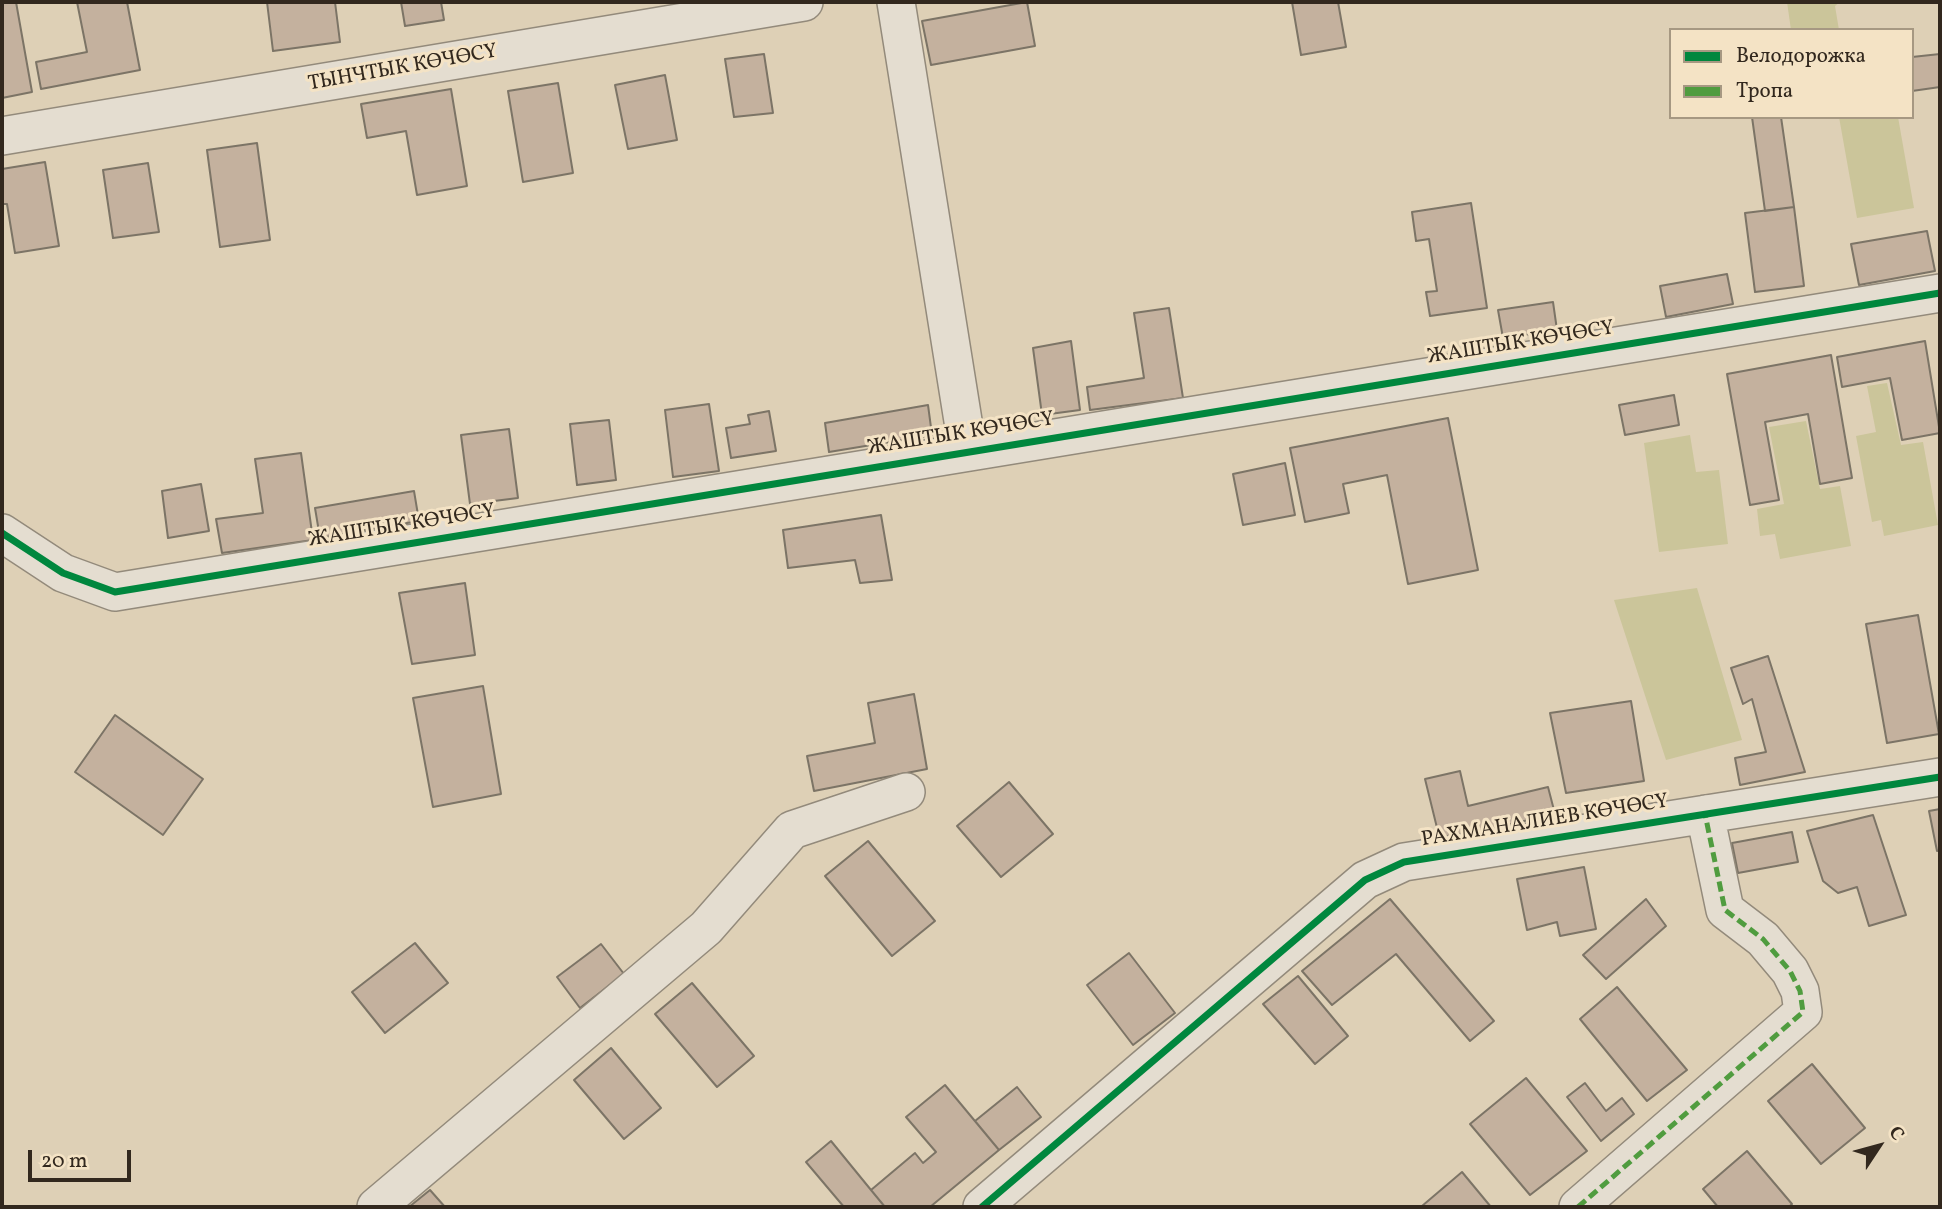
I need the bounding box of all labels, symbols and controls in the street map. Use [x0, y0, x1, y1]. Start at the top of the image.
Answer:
legend [1669, 28, 1914, 119]
street label: ТЫНЧТЫК КӨЧӨСҮ [306, 40, 500, 98]
text: Велодорожка [1736, 42, 1866, 71]
text: Тропа [1736, 77, 1793, 106]
street label: ЖАШТЫК КӨЧӨСҮ [1426, 317, 1616, 371]
street label: ЖАШТЫК КӨЧӨСҮ [866, 408, 1056, 462]
street label: ЖАШТЫК КӨЧӨСҮ [307, 500, 497, 554]
street label: РАХМАНАЛИЕВ КӨЧӨСҮ [1420, 790, 1670, 854]
north arrow [1844, 1111, 1914, 1181]
text: С [1882, 1121, 1910, 1146]
scale bar [32, 1136, 135, 1180]
text: 20 m [41, 1147, 87, 1176]

